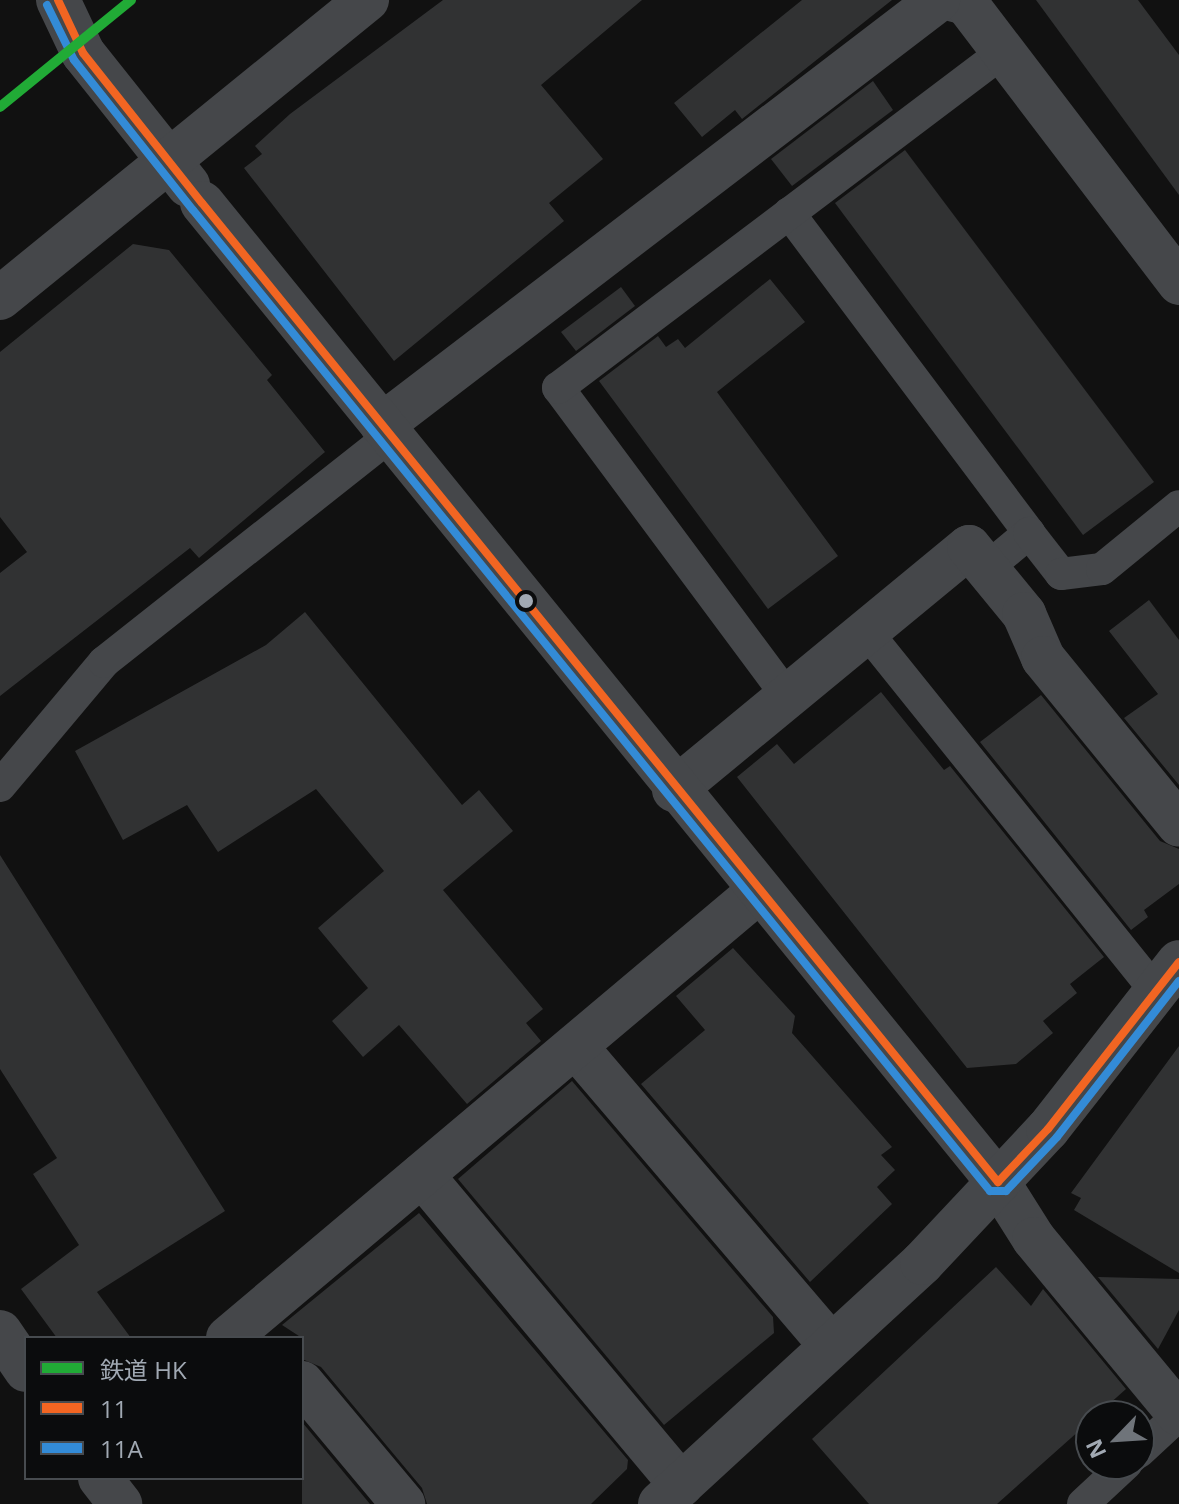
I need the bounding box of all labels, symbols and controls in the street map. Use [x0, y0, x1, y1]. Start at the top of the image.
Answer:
unlabelled marker [518, 593, 534, 609]
legend [24, 1336, 304, 1480]
text: 鉄道 HK [100, 1353, 187, 1386]
text: 11 [100, 1392, 127, 1425]
north arrow [1075, 1400, 1155, 1480]
text: 11A [100, 1432, 143, 1465]
text: N [1078, 1435, 1112, 1464]

